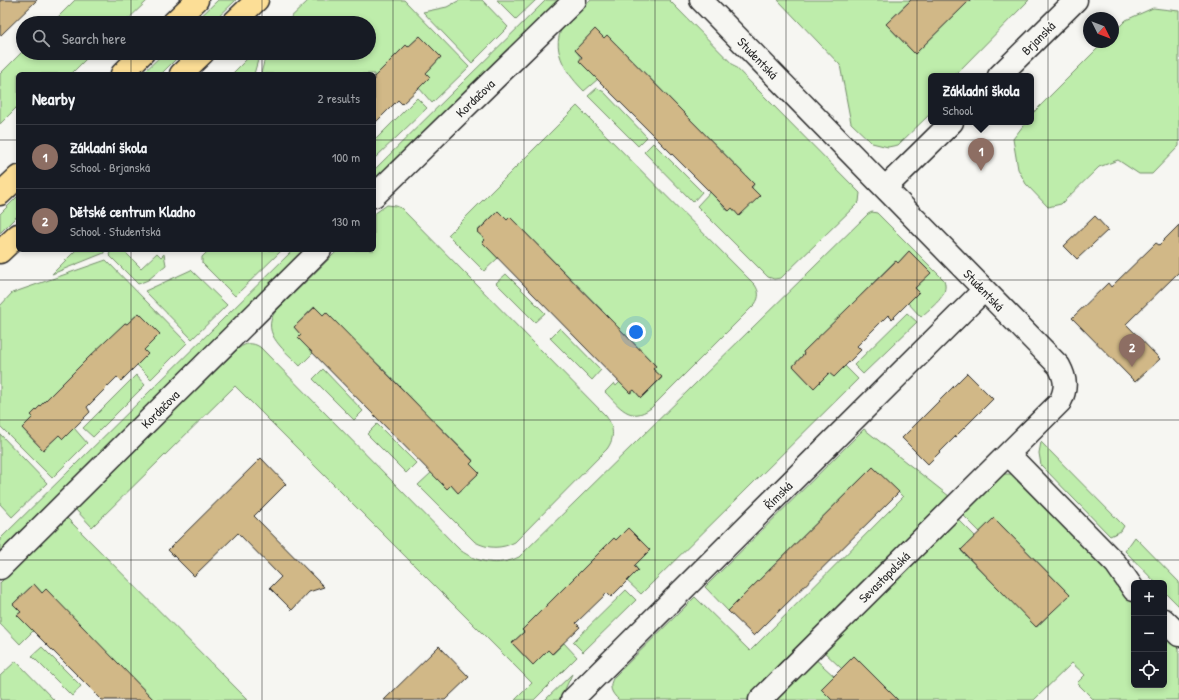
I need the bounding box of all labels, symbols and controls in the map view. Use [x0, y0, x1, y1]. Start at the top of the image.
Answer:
north arrow [1083, 12, 1119, 48]
search box [16, 16, 376, 60]
street label: Brjanská [1017, 17, 1059, 59]
icon: search [30, 27, 52, 49]
text: Search here [62, 28, 126, 49]
street label: Studentská [734, 33, 782, 83]
popup [928, 73, 1034, 125]
street label: Kordačova [452, 75, 498, 121]
text: Základní škola [943, 80, 1019, 101]
text: Nearby [32, 87, 75, 110]
text: 2 results [318, 89, 360, 107]
text: School [943, 101, 973, 119]
text: Základní škola [70, 137, 147, 158]
pin: 1 [968, 138, 994, 171]
text: 1 [43, 148, 47, 166]
text: 100 m [332, 148, 360, 166]
text: School · Brjanská [70, 158, 150, 176]
text: Dětské centrum Kladno [70, 201, 195, 222]
text: 2 [42, 212, 48, 230]
text: 130 m [332, 212, 360, 230]
text: School · Studentská [70, 222, 161, 240]
street label: Studentská [960, 265, 1008, 315]
your location [626, 322, 646, 342]
pin: 2 [1119, 334, 1145, 367]
street label: Kordačova [137, 386, 183, 432]
street label: Římská [760, 477, 796, 513]
street label: Sevastopolská [854, 547, 914, 607]
map controls [1131, 580, 1167, 688]
button: + [1131, 580, 1167, 616]
button: − [1131, 616, 1167, 652]
button: locate [1131, 652, 1167, 688]

